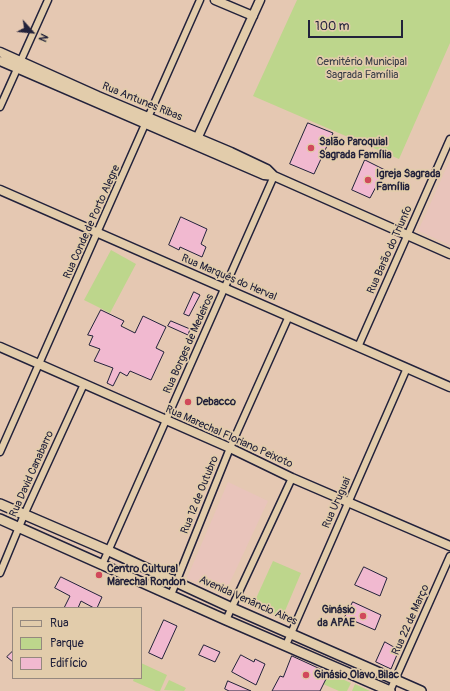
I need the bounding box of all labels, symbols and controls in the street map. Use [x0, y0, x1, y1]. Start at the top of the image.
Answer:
north arrow [12, 12, 52, 52]
scale bar [310, 12, 405, 38]
text: 100 m [315, 19, 349, 34]
text: N [36, 31, 51, 44]
park label: Cemitério Municipal Sagrada Família [317, 55, 407, 81]
street label: Rua Antunes Ribas [100, 80, 184, 124]
place label: Salão Paroquial Sagrada Família [319, 135, 392, 161]
marker: Salão Paroquial Sagrada Família [306, 143, 316, 153]
street label: Rua Conde de Porto Alegre [61, 163, 123, 281]
place label: Igreja Sagrada Família [376, 167, 440, 193]
marker: Igreja Sagrada Família [363, 175, 373, 185]
street label: Rua Barão do Triunfo [365, 204, 415, 296]
street label: Rua Marquês do Herval [179, 252, 279, 304]
street label: Rua Borges de Medeiros [161, 292, 217, 396]
place label: Debacco [196, 395, 236, 409]
marker: Debacco [183, 397, 193, 407]
street label: Rua Marechal Floriano Peixoto [163, 403, 295, 471]
street label: Rua David Canabarro [7, 429, 57, 519]
street label: Rua 12 de Outubro [178, 454, 222, 536]
street label: Rua Uruguai [320, 476, 354, 530]
place label: Centro Cultural Marechal Rondon [107, 562, 186, 588]
marker: Centro Cultural Marechal Rondon [94, 570, 104, 580]
street label: Avenida Venâncio Aires [197, 573, 299, 629]
street label: Rua 22 de Março [390, 583, 432, 657]
place label: Ginásio da APAE [317, 603, 355, 629]
legend [12, 607, 142, 679]
marker: Ginásio da APAE [358, 611, 368, 621]
text: Rua [50, 616, 69, 631]
text: Parque [50, 636, 84, 651]
text: Edifício [50, 656, 87, 671]
place label: Ginásio Olavo Bilac [314, 668, 399, 682]
marker: Ginásio Olavo Bilac [301, 670, 311, 680]

